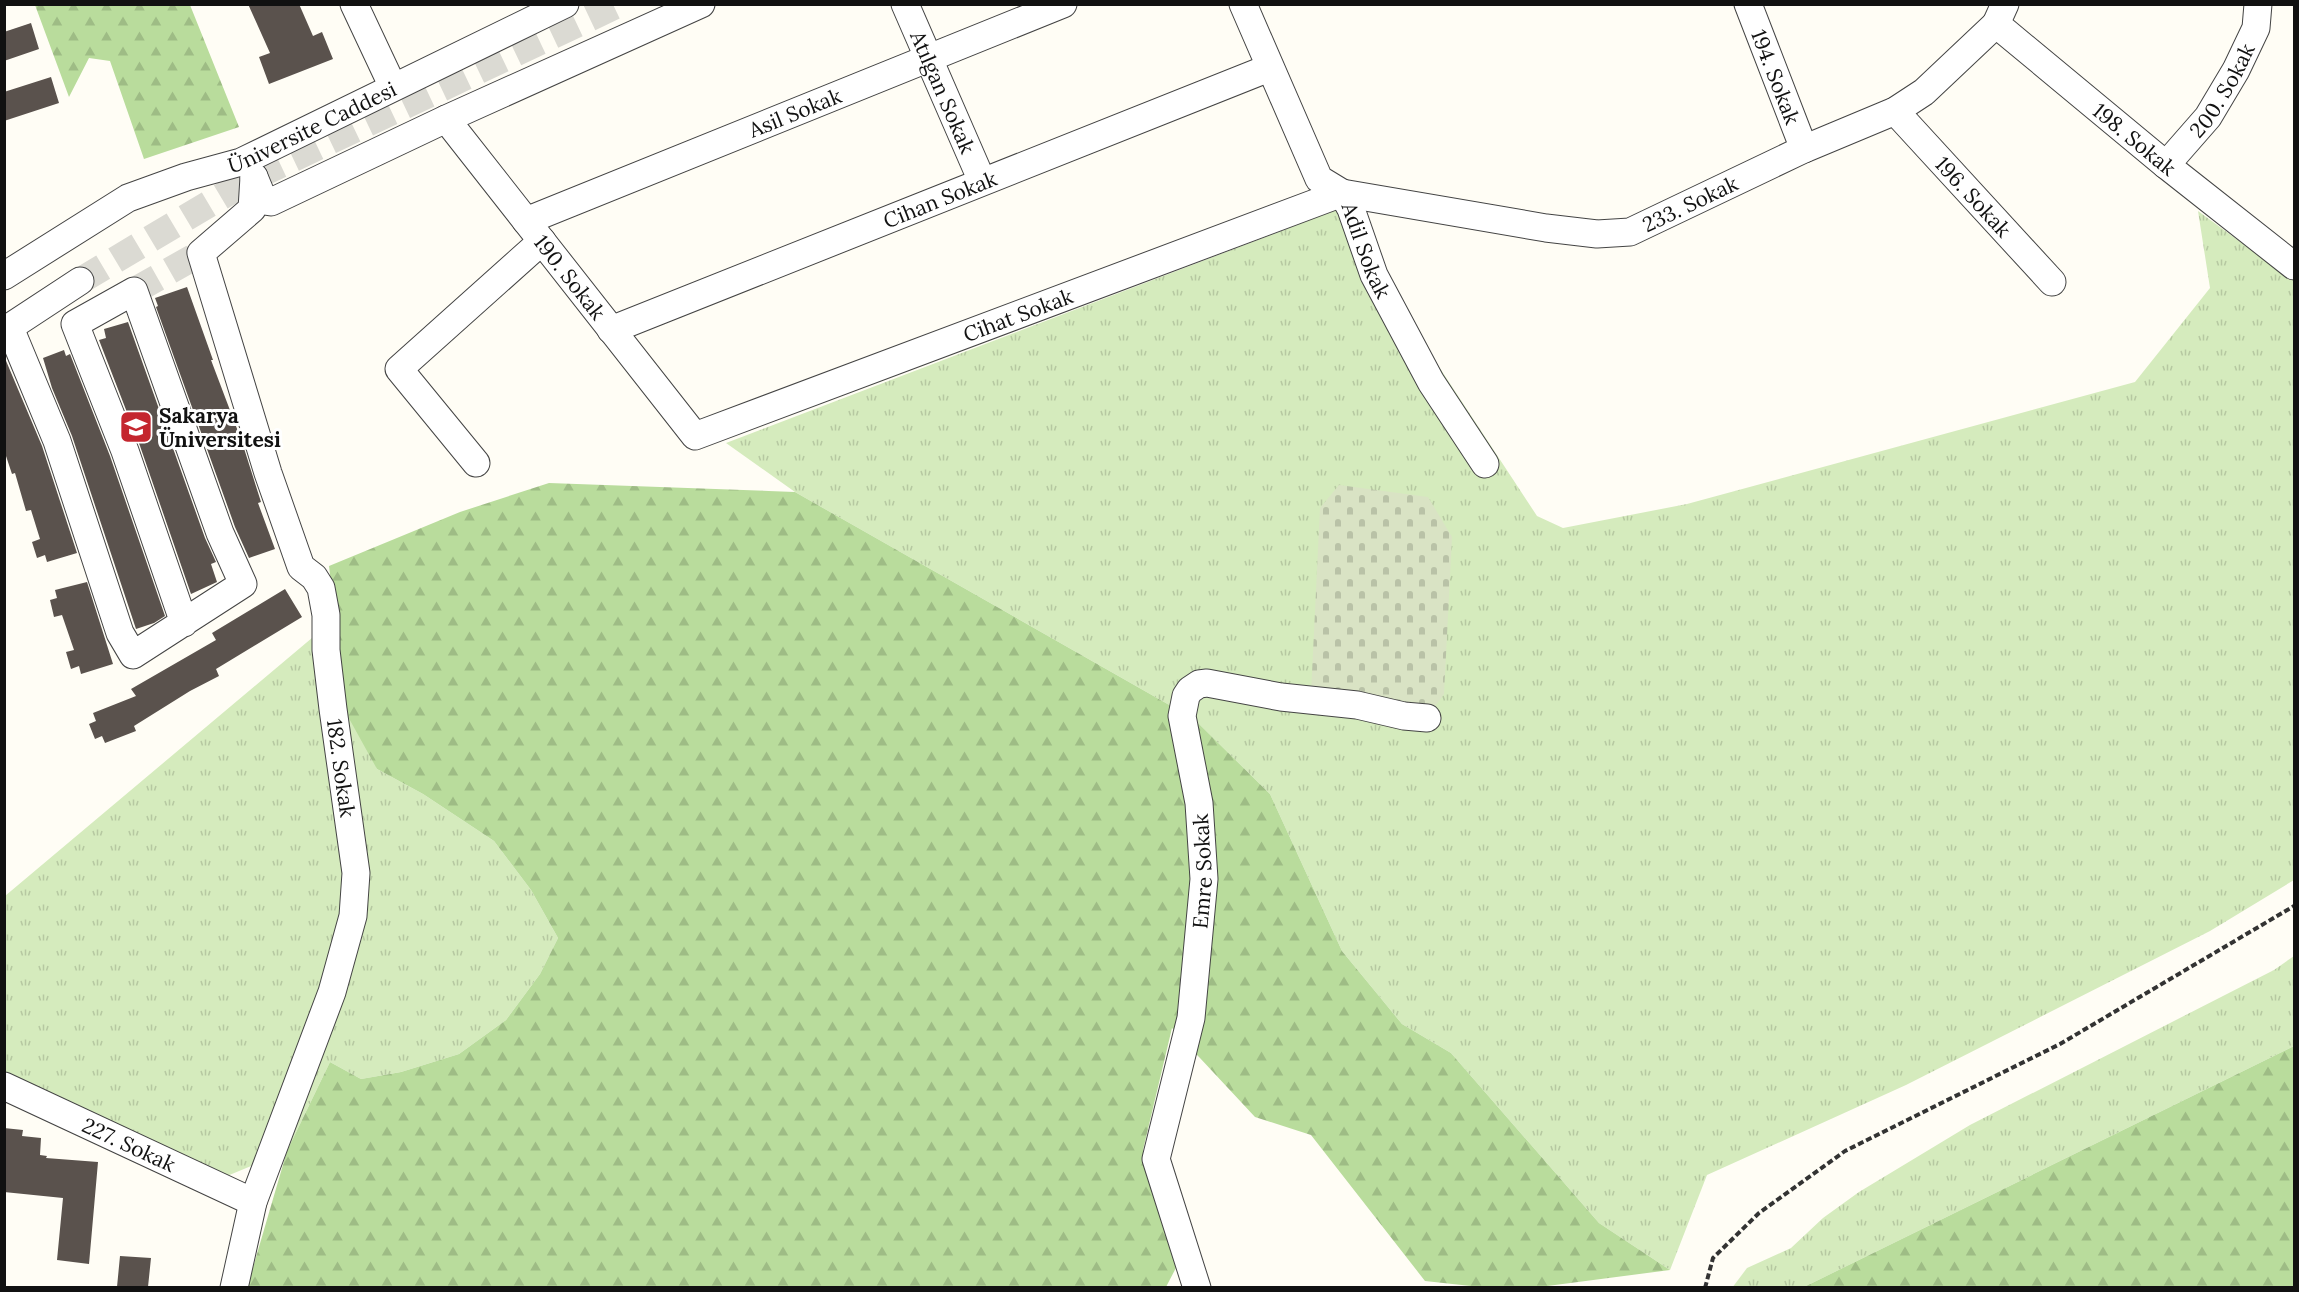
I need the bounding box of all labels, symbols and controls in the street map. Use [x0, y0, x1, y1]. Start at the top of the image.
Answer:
street label: 194. Sokak [1746, 25, 1807, 129]
street label: Atılgan Sokak [904, 26, 982, 158]
street label: 200. Sokak [2183, 38, 2261, 143]
street label: Üniversite Caddesi [225, 75, 401, 179]
street label: Asil Sokak [744, 81, 846, 144]
street label: 198. Sokak [2088, 97, 2182, 182]
street label: 196. Sokak [1930, 150, 2018, 243]
street label: Cihan Sokak [879, 164, 1001, 234]
street label: 233. Sokak [1638, 169, 1743, 238]
street label: Adil Sokak [1336, 198, 1398, 303]
street label: 190. Sokak [528, 229, 612, 326]
street label: Cihat Sokak [959, 282, 1077, 348]
place label: Sakarya Üniversitesi [159, 402, 281, 453]
school or university icon: Sakarya Üniversitesi [118, 409, 154, 445]
street label: 182. Sokak [321, 717, 361, 820]
street label: Emre Sokak [1186, 812, 1218, 930]
street label: 227. Sokak [78, 1111, 181, 1178]

